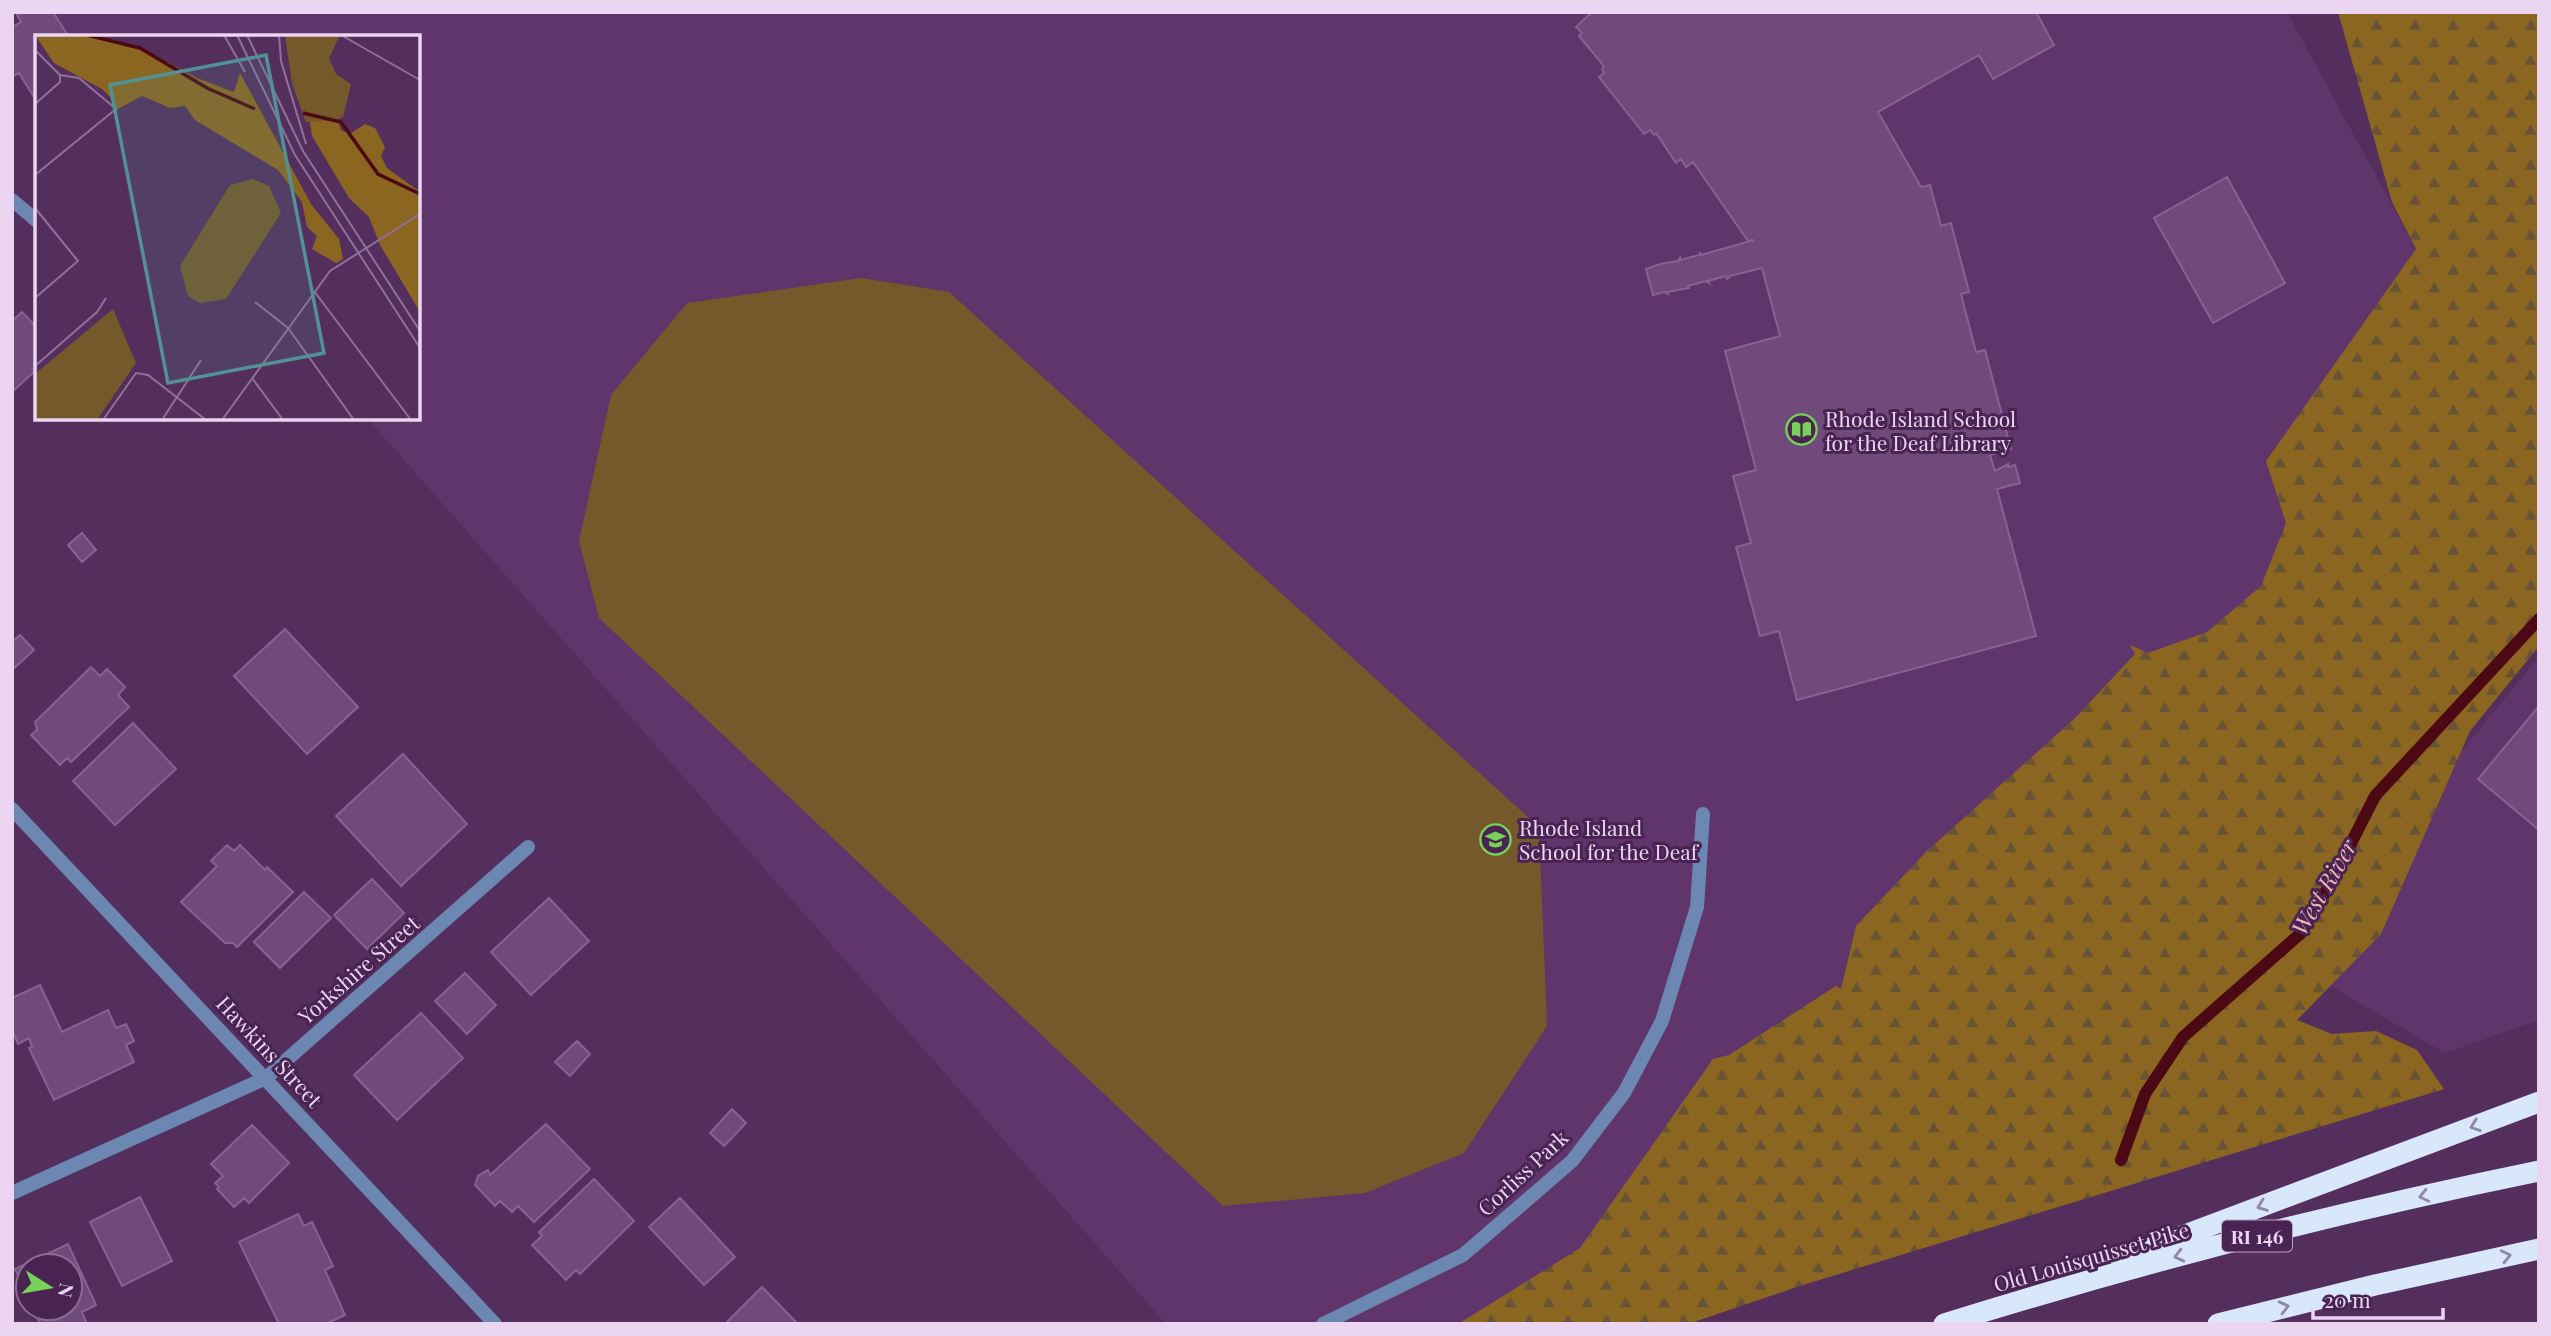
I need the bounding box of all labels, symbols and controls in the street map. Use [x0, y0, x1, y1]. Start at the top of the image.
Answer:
inset map [35, 35, 420, 420]
place label: Rhode Island School for the Deaf Library [1825, 404, 2016, 456]
library icon: Rhode Island School for the Deaf Library [1785, 413, 1819, 447]
place label: Rhode Island School for the Deaf [1519, 813, 1700, 865]
school or university icon: Rhode Island School for the Deaf [1479, 822, 1513, 856]
water label: West River [2283, 832, 2364, 941]
street label: Yorkshire Street [291, 908, 425, 1030]
street label: Hawkins Street [211, 989, 329, 1113]
one-way arrow [2469, 1118, 2481, 1132]
street label: Corliss Park [1471, 1123, 1574, 1221]
one-way arrow [2418, 1188, 2430, 1202]
one-way arrow [2256, 1197, 2268, 1211]
street label: Old Louisquisset Pike [1990, 1215, 2192, 1297]
road number: RI 146 [2222, 1220, 2292, 1252]
one-way arrow [2174, 1248, 2186, 1262]
one-way arrow [2500, 1250, 2512, 1265]
north arrow [14, 1252, 84, 1322]
scale bar [2313, 1276, 2442, 1320]
text: N [53, 1281, 81, 1300]
text: 20 m [2324, 1285, 2371, 1313]
one-way arrow [2278, 1301, 2290, 1315]

